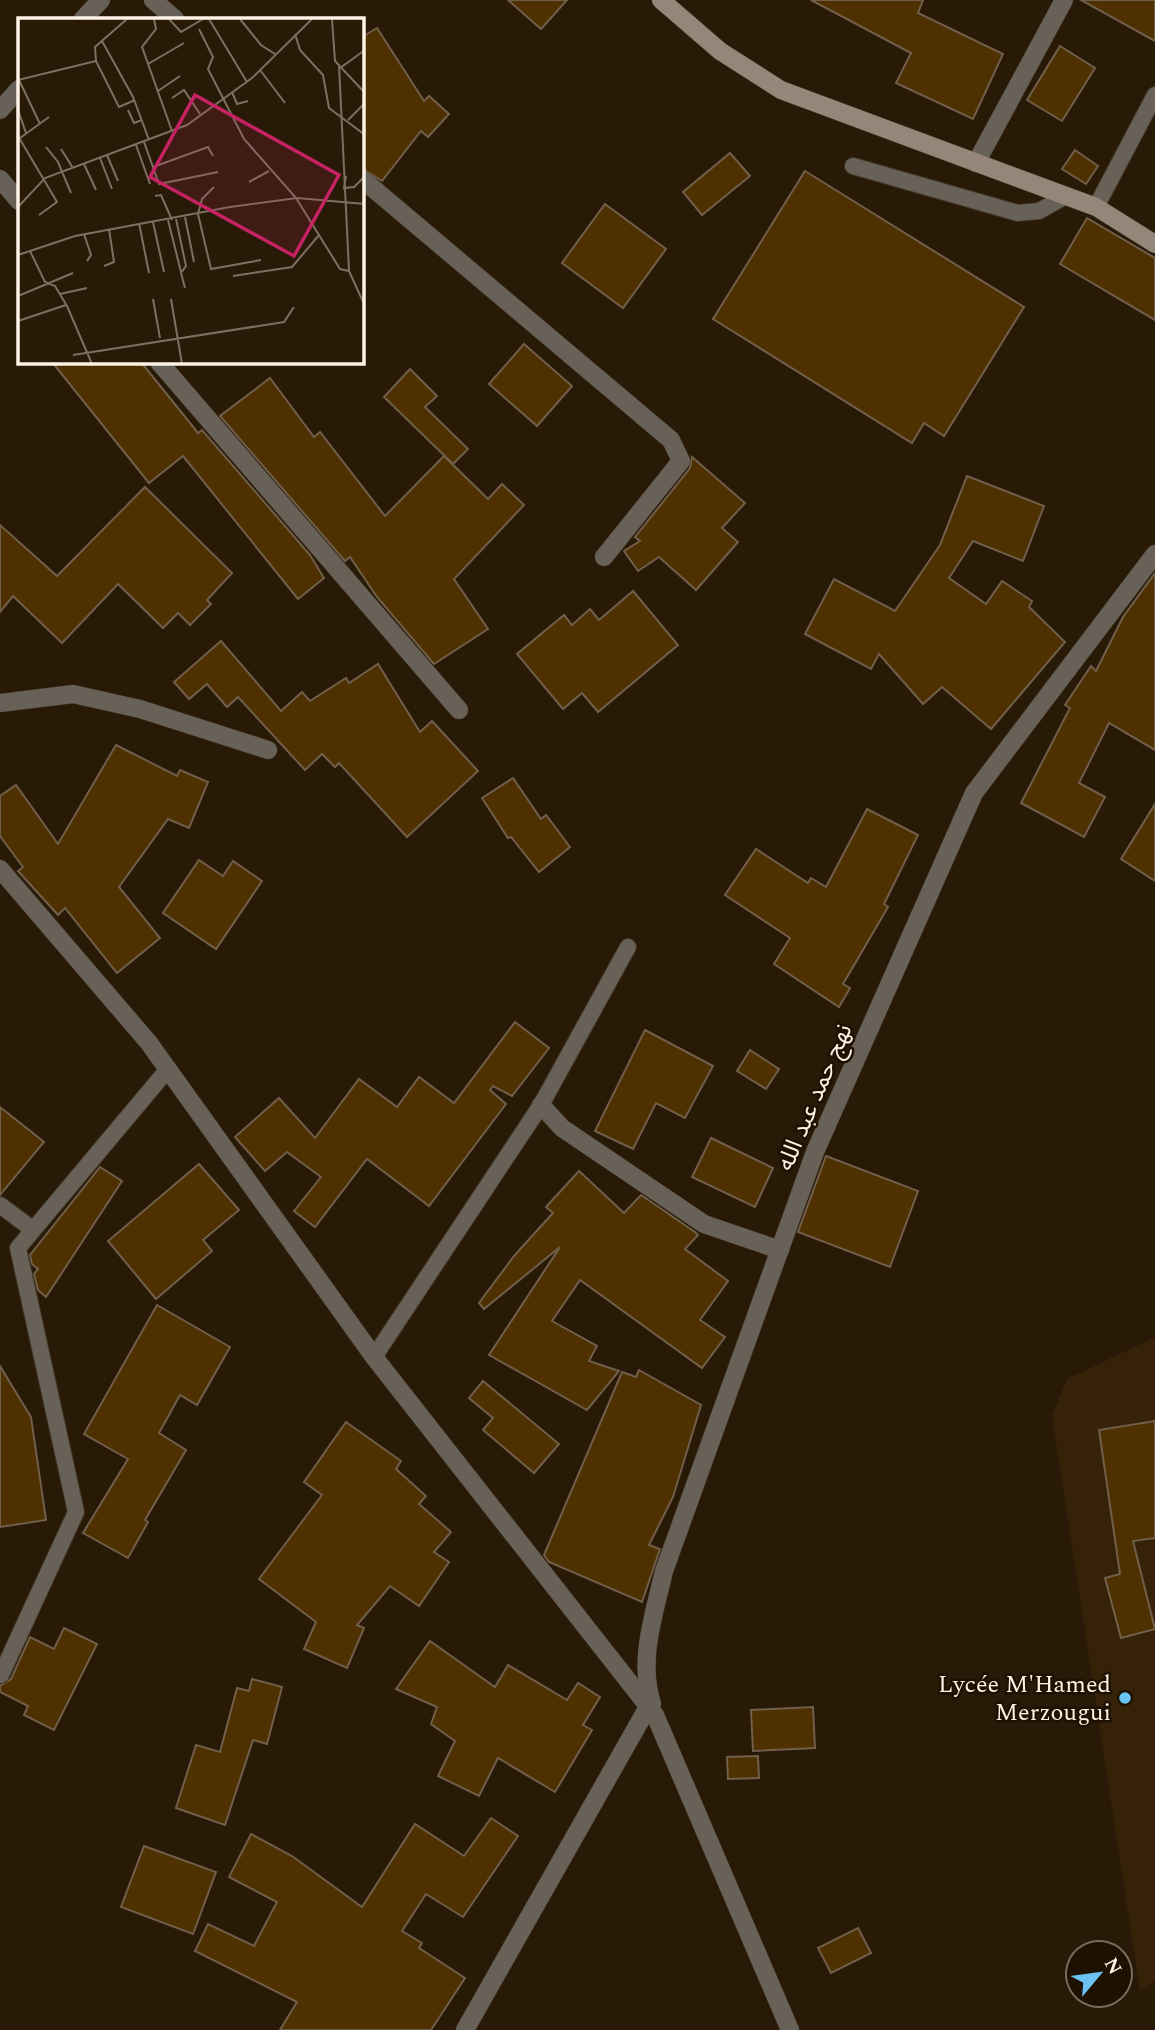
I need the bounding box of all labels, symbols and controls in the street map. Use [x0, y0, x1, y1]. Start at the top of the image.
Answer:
inset map [18, 18, 364, 364]
street label: نهج حمد عبد الله [768, 1018, 862, 1177]
place label: Lycée M'Hamed Merzougui [938, 1667, 1111, 1731]
marker: Lycée M'Hamed Merzougui [1117, 1690, 1133, 1706]
north arrow [1064, 1939, 1134, 2009]
text: N [1096, 1953, 1129, 1980]

